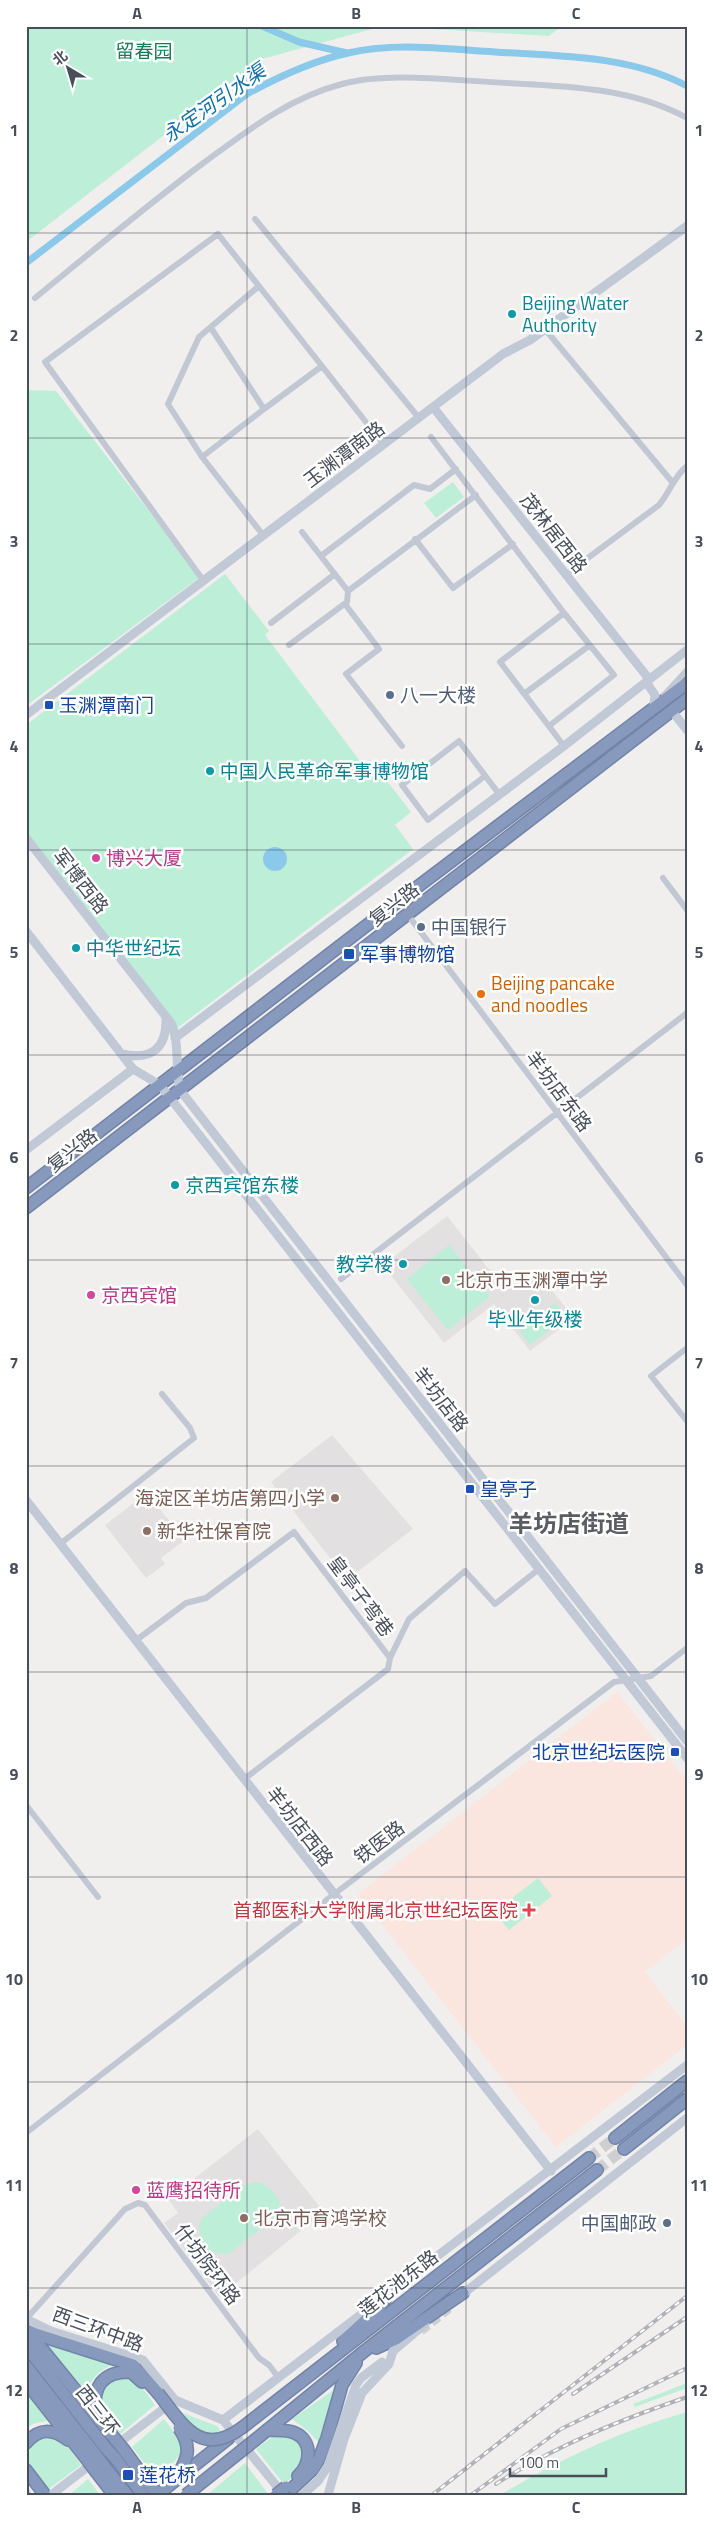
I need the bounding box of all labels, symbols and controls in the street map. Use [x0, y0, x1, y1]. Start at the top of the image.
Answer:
text: A [132, 1, 142, 25]
text: B [351, 1, 361, 25]
text: C [572, 1, 581, 25]
park label: 留春园 [115, 36, 173, 65]
north arrow [42, 42, 92, 92]
text: 北 [48, 45, 72, 70]
water label: 永定河引水渠 [156, 54, 274, 150]
text: 1 [10, 118, 18, 142]
text: 1 [695, 118, 703, 142]
place label: Beijing Water Authority [522, 288, 629, 339]
marker: Beijing Water Authority [506, 308, 518, 320]
text: 2 [10, 323, 18, 347]
text: 2 [695, 323, 703, 347]
street label: 玉渊潭南路 [297, 413, 390, 494]
street label: 茂林居西路 [514, 486, 595, 579]
text: 3 [10, 529, 18, 553]
text: 3 [695, 529, 703, 553]
place label: 八一大楼 [400, 680, 476, 709]
marker: 八一大楼 [384, 689, 396, 701]
place label: 玉渊潭南门 [59, 690, 154, 719]
marker: 玉渊潭南门 [43, 699, 55, 711]
text: 4 [10, 734, 19, 758]
text: 4 [695, 734, 704, 758]
place label: 中国人民革命军事博物馆 [220, 756, 429, 785]
marker: 中国人民革命军事博物馆 [204, 765, 216, 777]
street label: 军博西路 [47, 842, 116, 920]
place label: 博兴大厦 [106, 843, 182, 872]
marker: 博兴大厦 [90, 852, 102, 864]
street label: 复兴路 [362, 875, 425, 933]
place label: 中国银行 [431, 912, 507, 941]
marker: 中国银行 [415, 921, 427, 933]
place label: 中华世纪坛 [86, 933, 181, 962]
place label: 军事博物馆 [360, 939, 455, 968]
text: 5 [10, 940, 19, 964]
text: 5 [695, 940, 704, 964]
marker: 中华世纪坛 [70, 942, 82, 954]
marker: 军事博物馆 [342, 947, 356, 961]
place label: Beijing pancake and noodles [491, 968, 615, 1019]
marker: Beijing pancake and noodles [475, 988, 487, 1000]
street label: 羊坊店东路 [519, 1044, 600, 1137]
street label: 复兴路 [40, 1121, 103, 1179]
text: 6 [10, 1145, 19, 1169]
text: 6 [695, 1145, 704, 1169]
place label: 京西宾馆东楼 [185, 1170, 299, 1199]
marker: 京西宾馆东楼 [169, 1179, 181, 1191]
place label: 教学楼 [336, 1249, 393, 1278]
marker: 教学楼 [397, 1258, 409, 1270]
place label: 北京市玉渊潭中学 [456, 1265, 608, 1294]
marker: 北京市玉渊潭中学 [440, 1274, 452, 1286]
place label: 京西宾馆 [101, 1280, 177, 1309]
marker: 京西宾馆 [85, 1289, 97, 1301]
marker: 毕业年级楼 [529, 1294, 541, 1306]
place label: 毕业年级楼 [487, 1304, 583, 1333]
text: 7 [10, 1351, 18, 1375]
text: 7 [695, 1351, 703, 1375]
street label: 羊坊店路 [407, 1360, 476, 1438]
place label: 皇亭子 [480, 1474, 537, 1503]
place label: 海淀区羊坊店第四小学 [135, 1483, 325, 1512]
marker: 皇亭子 [464, 1483, 476, 1495]
marker: 海淀区羊坊店第四小学 [329, 1492, 341, 1504]
district label: 羊坊店街道 [509, 1505, 629, 1541]
place label: 新华社保育院 [157, 1516, 271, 1545]
marker: 新华社保育院 [141, 1525, 153, 1537]
street label: 皇亭子弯巷 [321, 1549, 402, 1642]
text: 8 [10, 1556, 19, 1580]
text: 8 [695, 1556, 704, 1580]
place label: 北京世纪坛医院 [532, 1737, 665, 1766]
marker: 北京世纪坛医院 [669, 1746, 681, 1758]
text: 9 [10, 1762, 19, 1786]
text: 9 [695, 1762, 704, 1786]
street label: 羊坊店西路 [260, 1779, 341, 1872]
street label: 铁医路 [347, 1813, 410, 1870]
place label: 首都医科大学附属北京世纪坛医院 [233, 1895, 518, 1924]
marker: 首都医科大学附属北京世纪坛医院 [522, 1903, 536, 1917]
text: 10 [5, 1967, 23, 1991]
text: 10 [690, 1967, 708, 1991]
text: 11 [5, 2173, 23, 2197]
text: 11 [690, 2173, 708, 2197]
place label: 蓝鹰招待所 [146, 2175, 241, 2204]
marker: 蓝鹰招待所 [130, 2184, 142, 2196]
place label: 北京市育鸿学校 [254, 2203, 387, 2232]
place label: 中国邮政 [581, 2208, 657, 2237]
marker: 北京市育鸿学校 [238, 2212, 250, 2224]
street label: 什坊院环路 [168, 2217, 249, 2310]
marker: 中国邮政 [661, 2217, 673, 2229]
street label: 莲花池东路 [351, 2242, 444, 2323]
street label: 西三环中路 [49, 2299, 148, 2358]
text: 12 [5, 2378, 23, 2402]
street label: 西三环 [69, 2378, 127, 2441]
text: 12 [690, 2378, 708, 2402]
scale bar [510, 2446, 607, 2478]
text: 100 m [518, 2451, 559, 2474]
place label: 莲花桥 [139, 2460, 196, 2489]
marker: 莲花桥 [121, 2468, 135, 2482]
text: A [132, 2495, 142, 2519]
text: B [351, 2495, 361, 2519]
text: C [572, 2495, 581, 2519]

